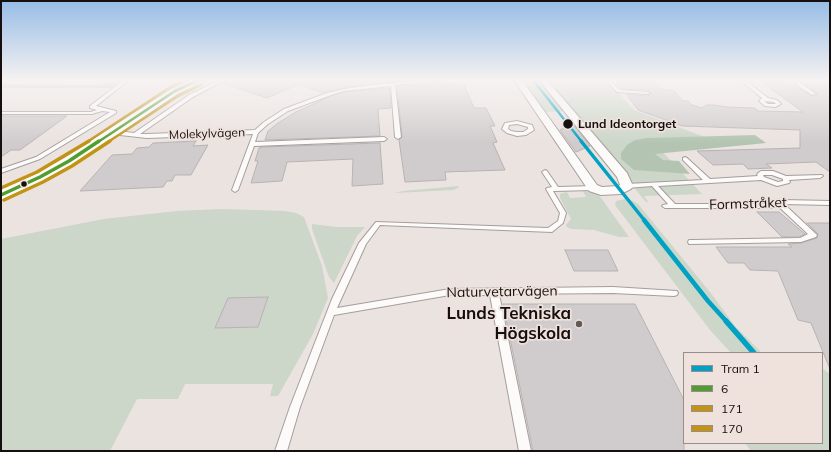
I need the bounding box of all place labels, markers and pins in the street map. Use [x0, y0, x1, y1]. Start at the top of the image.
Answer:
marker: Lund Ideontorget [561, 117, 575, 131]
place label: Lund Ideontorget [578, 117, 676, 131]
unlabelled marker [19, 179, 29, 189]
place label: Lunds Tekniska Högskola [447, 304, 571, 344]
marker: Lunds Tekniska Högskola [574, 319, 584, 329]

